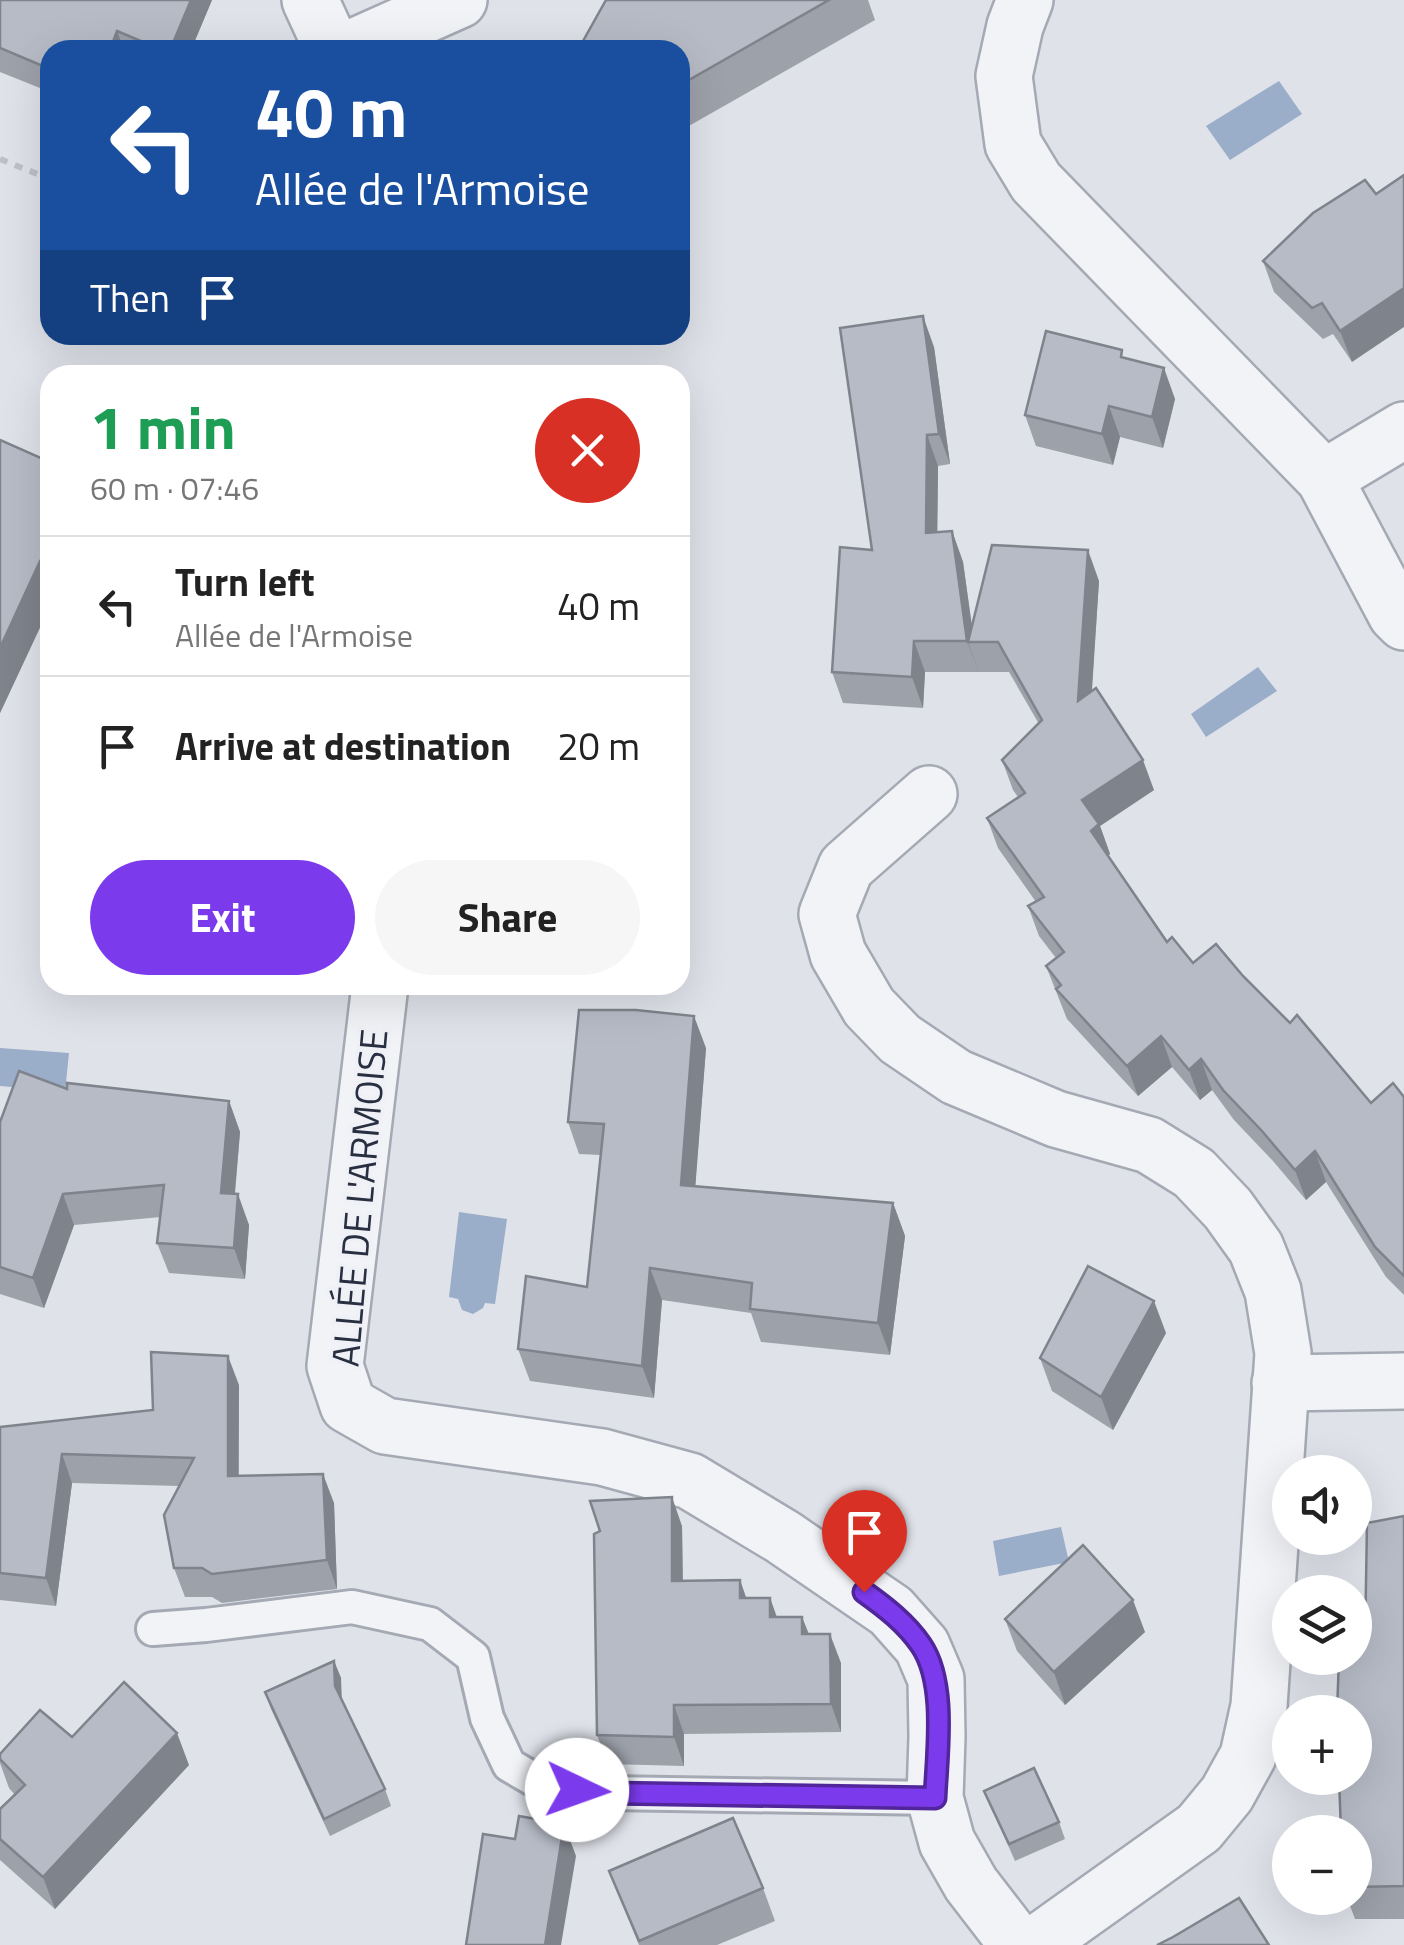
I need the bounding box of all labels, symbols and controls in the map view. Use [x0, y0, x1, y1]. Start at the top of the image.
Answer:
text: 40 m [255, 58, 408, 164]
icon: left [90, 80, 220, 210]
text: Allée de l'Armoise [255, 154, 590, 222]
text: Then [90, 269, 170, 327]
icon: arrive [190, 270, 245, 325]
text: 1 min [90, 381, 236, 472]
button: close [535, 398, 640, 503]
text: 60 m · 07:46 [90, 464, 259, 512]
text: Turn left [175, 553, 315, 611]
text: 40 m [557, 577, 640, 635]
icon: left [90, 579, 145, 634]
text: Allée de l'Armoise [175, 611, 413, 659]
text: Arrive at destination [175, 717, 511, 775]
text: 20 m [557, 717, 640, 775]
icon: arrive [90, 719, 145, 774]
button: Exit [90, 860, 355, 975]
button: Share [375, 860, 640, 975]
street label: ALLÉE DE L'ARMOISE [315, 1027, 403, 1369]
map controls [1272, 1455, 1372, 1915]
button: sound [1272, 1455, 1372, 1555]
pin [822, 1490, 907, 1593]
icon: arrive [837, 1505, 892, 1560]
button: layers [1272, 1575, 1372, 1675]
button: + [1272, 1695, 1372, 1795]
position arrow [525, 1738, 629, 1842]
button: − [1272, 1815, 1372, 1915]

